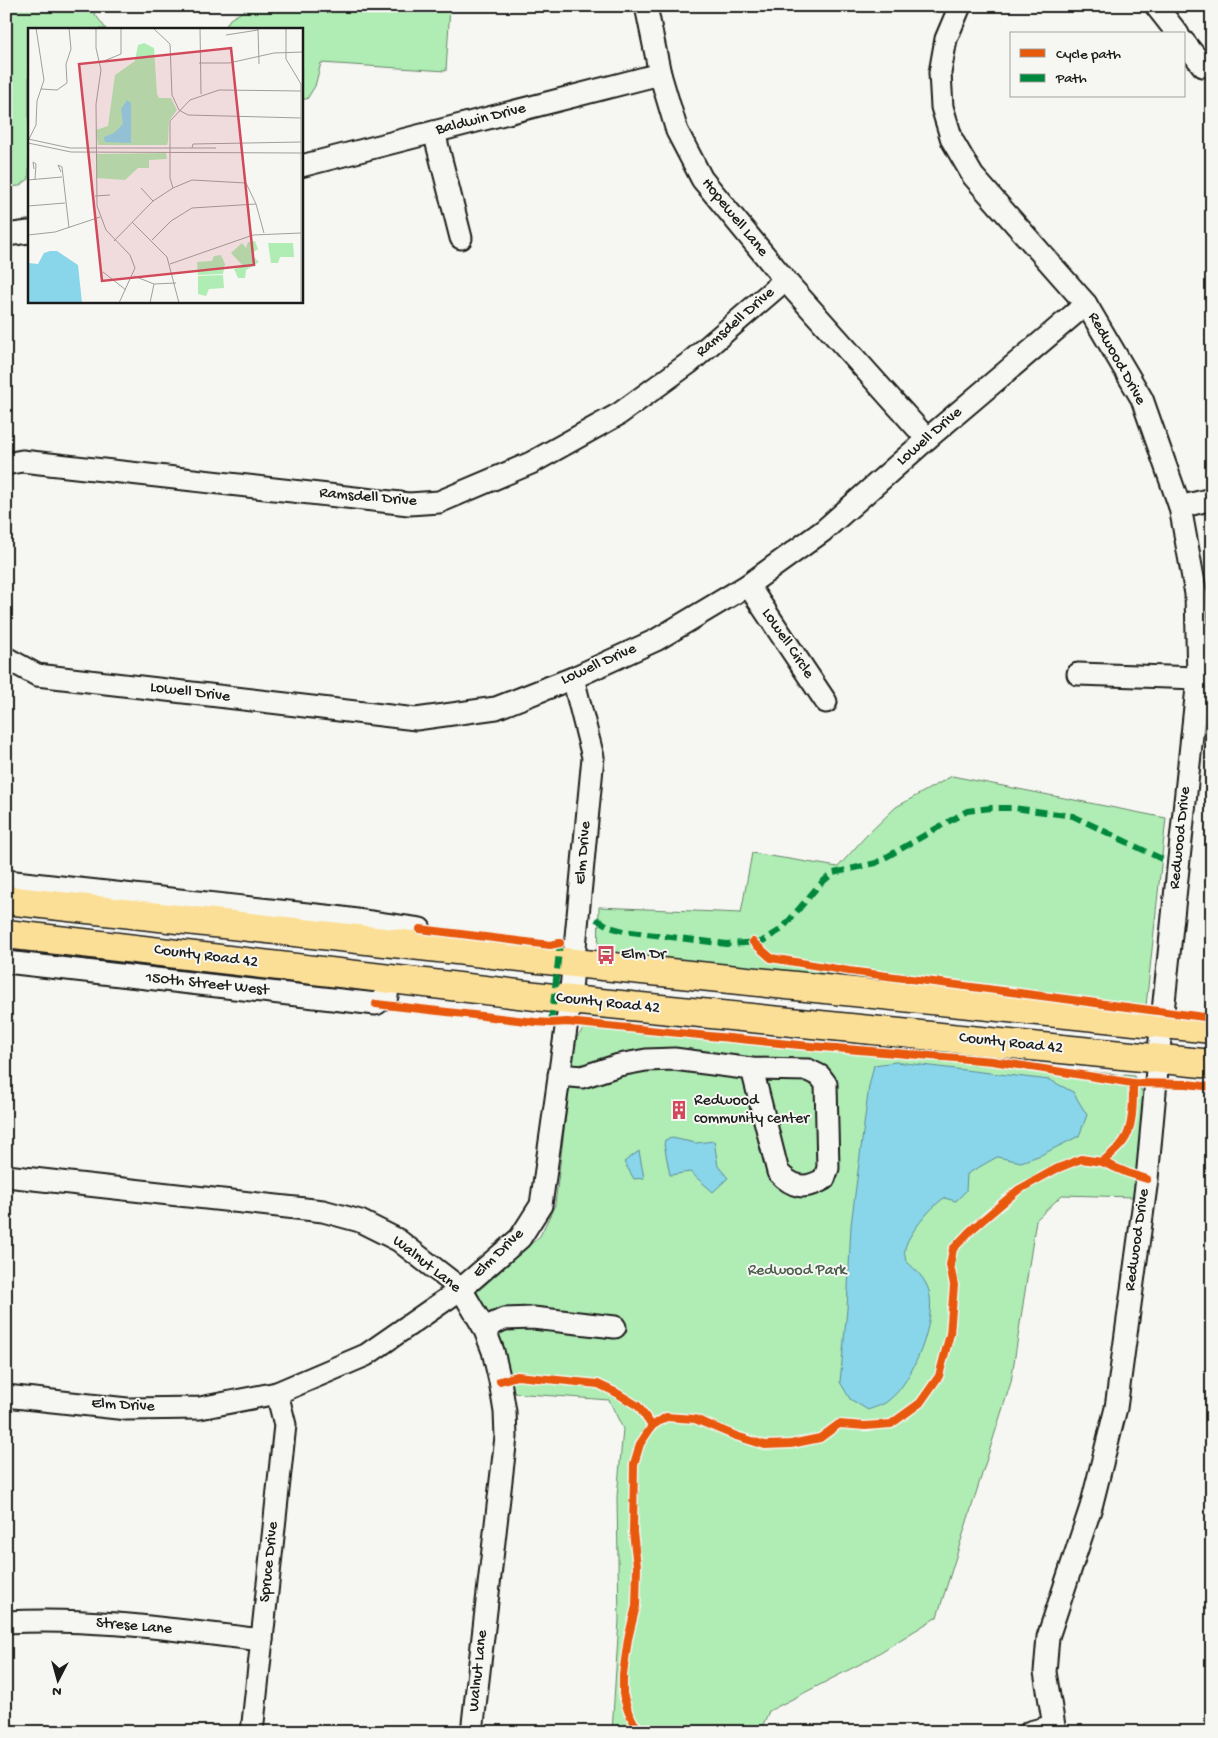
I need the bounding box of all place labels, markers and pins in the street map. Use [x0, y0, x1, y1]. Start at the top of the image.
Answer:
bus stop icon: Elm Dr [595, 944, 617, 966]
place label: Elm Dr [621, 946, 667, 965]
place label: Redwood community center [694, 1092, 810, 1129]
building icon: Redwood community center [668, 1099, 690, 1121]

